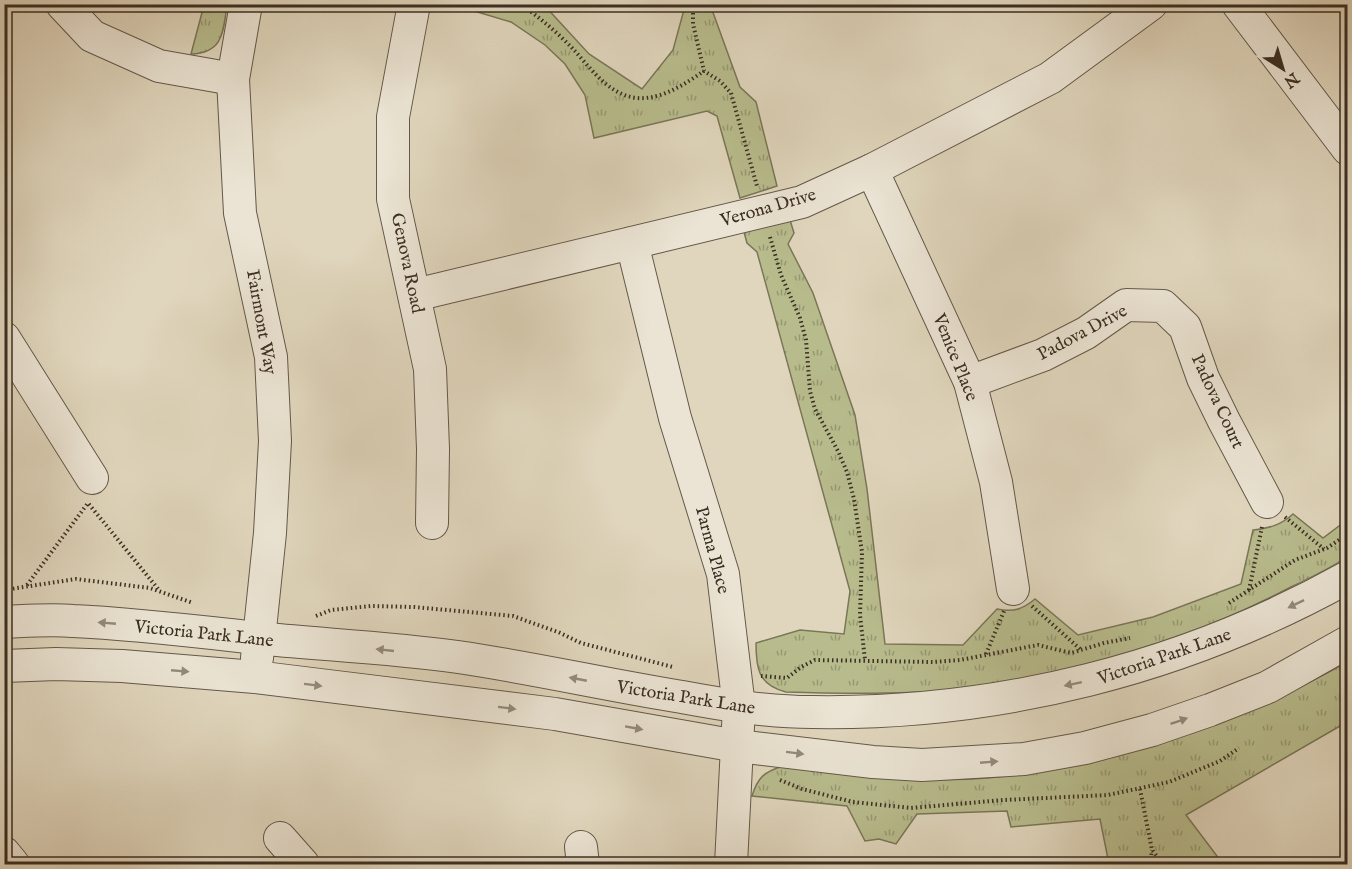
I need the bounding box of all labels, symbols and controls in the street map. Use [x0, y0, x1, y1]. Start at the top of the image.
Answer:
north arrow [1253, 39, 1313, 99]
text: N [1279, 67, 1303, 92]
street label: Verona Drive [717, 184, 819, 233]
street label: Genova Road [385, 211, 428, 316]
street label: Fairmont Way [240, 268, 281, 377]
street label: Padova Drive [1034, 300, 1132, 367]
street label: Venice Place [926, 309, 983, 405]
street label: Padova Court [1185, 351, 1249, 452]
street label: Parma Place [689, 504, 734, 597]
one-way arrow [1287, 600, 1304, 609]
street label: Victoria Park Lane [132, 616, 275, 653]
one-way arrow [98, 618, 117, 628]
street label: Victoria Park Lane [1094, 624, 1234, 691]
one-way arrow [375, 645, 394, 655]
one-way arrow [171, 666, 190, 676]
one-way arrow [568, 674, 587, 683]
street label: Victoria Park Lane [614, 676, 757, 721]
one-way arrow [304, 680, 323, 689]
one-way arrow [1063, 680, 1082, 689]
one-way arrow [497, 704, 516, 713]
one-way arrow [1170, 715, 1188, 725]
one-way arrow [624, 724, 643, 733]
one-way arrow [785, 748, 804, 758]
one-way arrow [980, 757, 999, 767]

